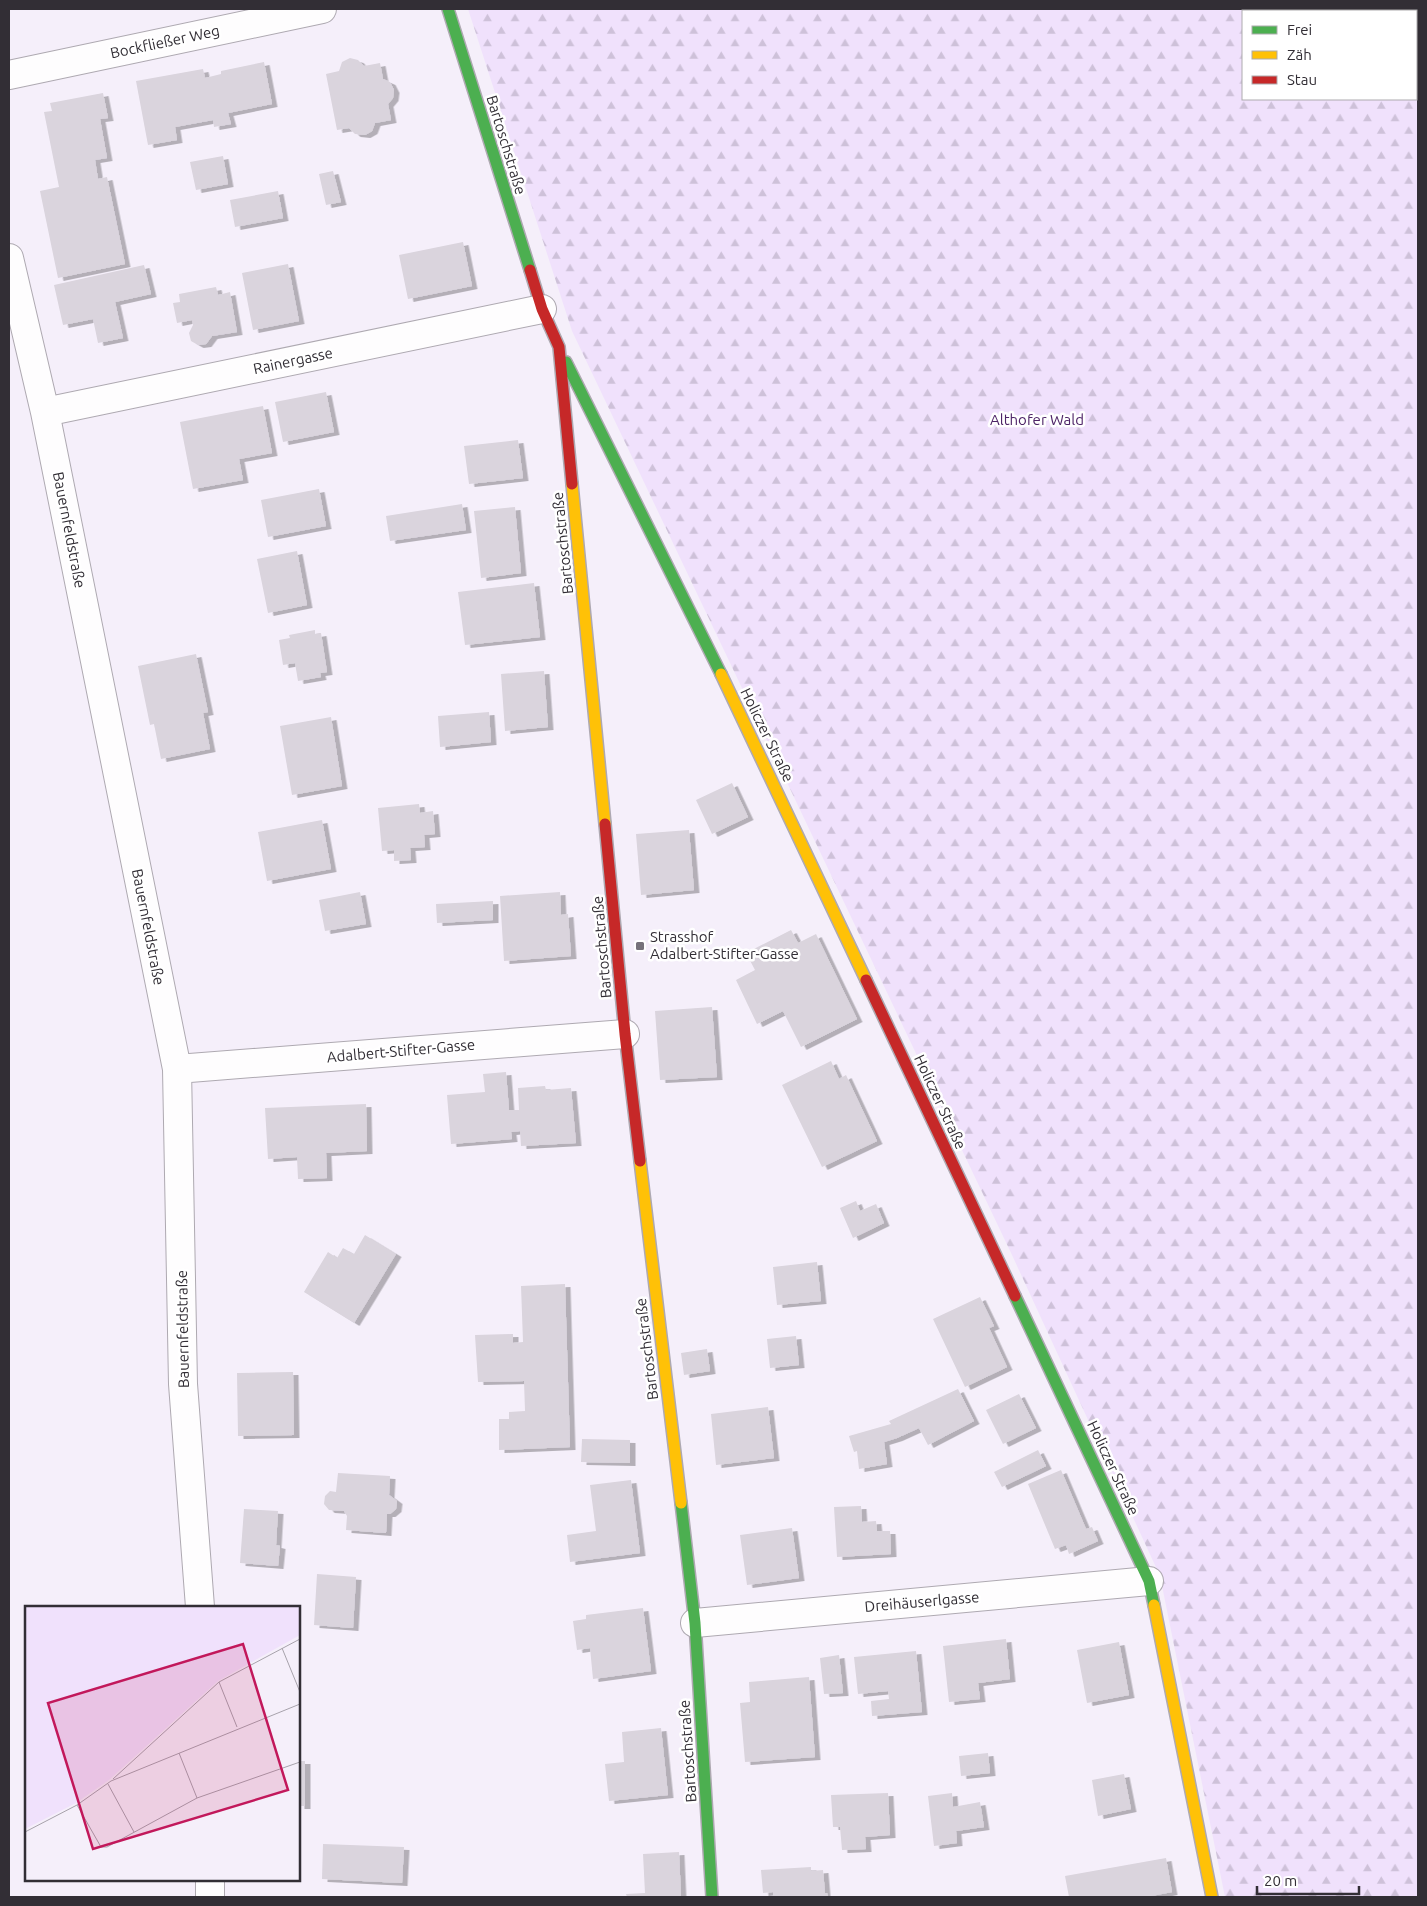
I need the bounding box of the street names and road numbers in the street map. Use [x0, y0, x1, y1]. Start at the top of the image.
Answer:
street label: Bockfließer Weg [109, 22, 221, 61]
street label: Bartoschstraße [483, 93, 530, 196]
street label: Rainergasse [252, 344, 334, 377]
street label: Bauernfeldstraße [50, 470, 89, 590]
street label: Bartoschstraße [549, 491, 576, 595]
street label: Holiczer Straße [737, 685, 798, 785]
street label: Bauernfeldstraße [129, 867, 168, 987]
street label: Bartoschstraße [589, 895, 614, 999]
street label: Adalbert-Stifter-Gasse [326, 1036, 476, 1065]
street label: Holiczer Straße [911, 1052, 970, 1152]
street label: Bauernfeldstraße [173, 1270, 192, 1388]
street label: Bartoschstraße [632, 1297, 661, 1401]
street label: Holiczer Straße [1084, 1418, 1143, 1518]
street label: Dreihäuserlgasse [864, 1588, 980, 1615]
street label: Bartoschstraße [675, 1699, 700, 1803]

